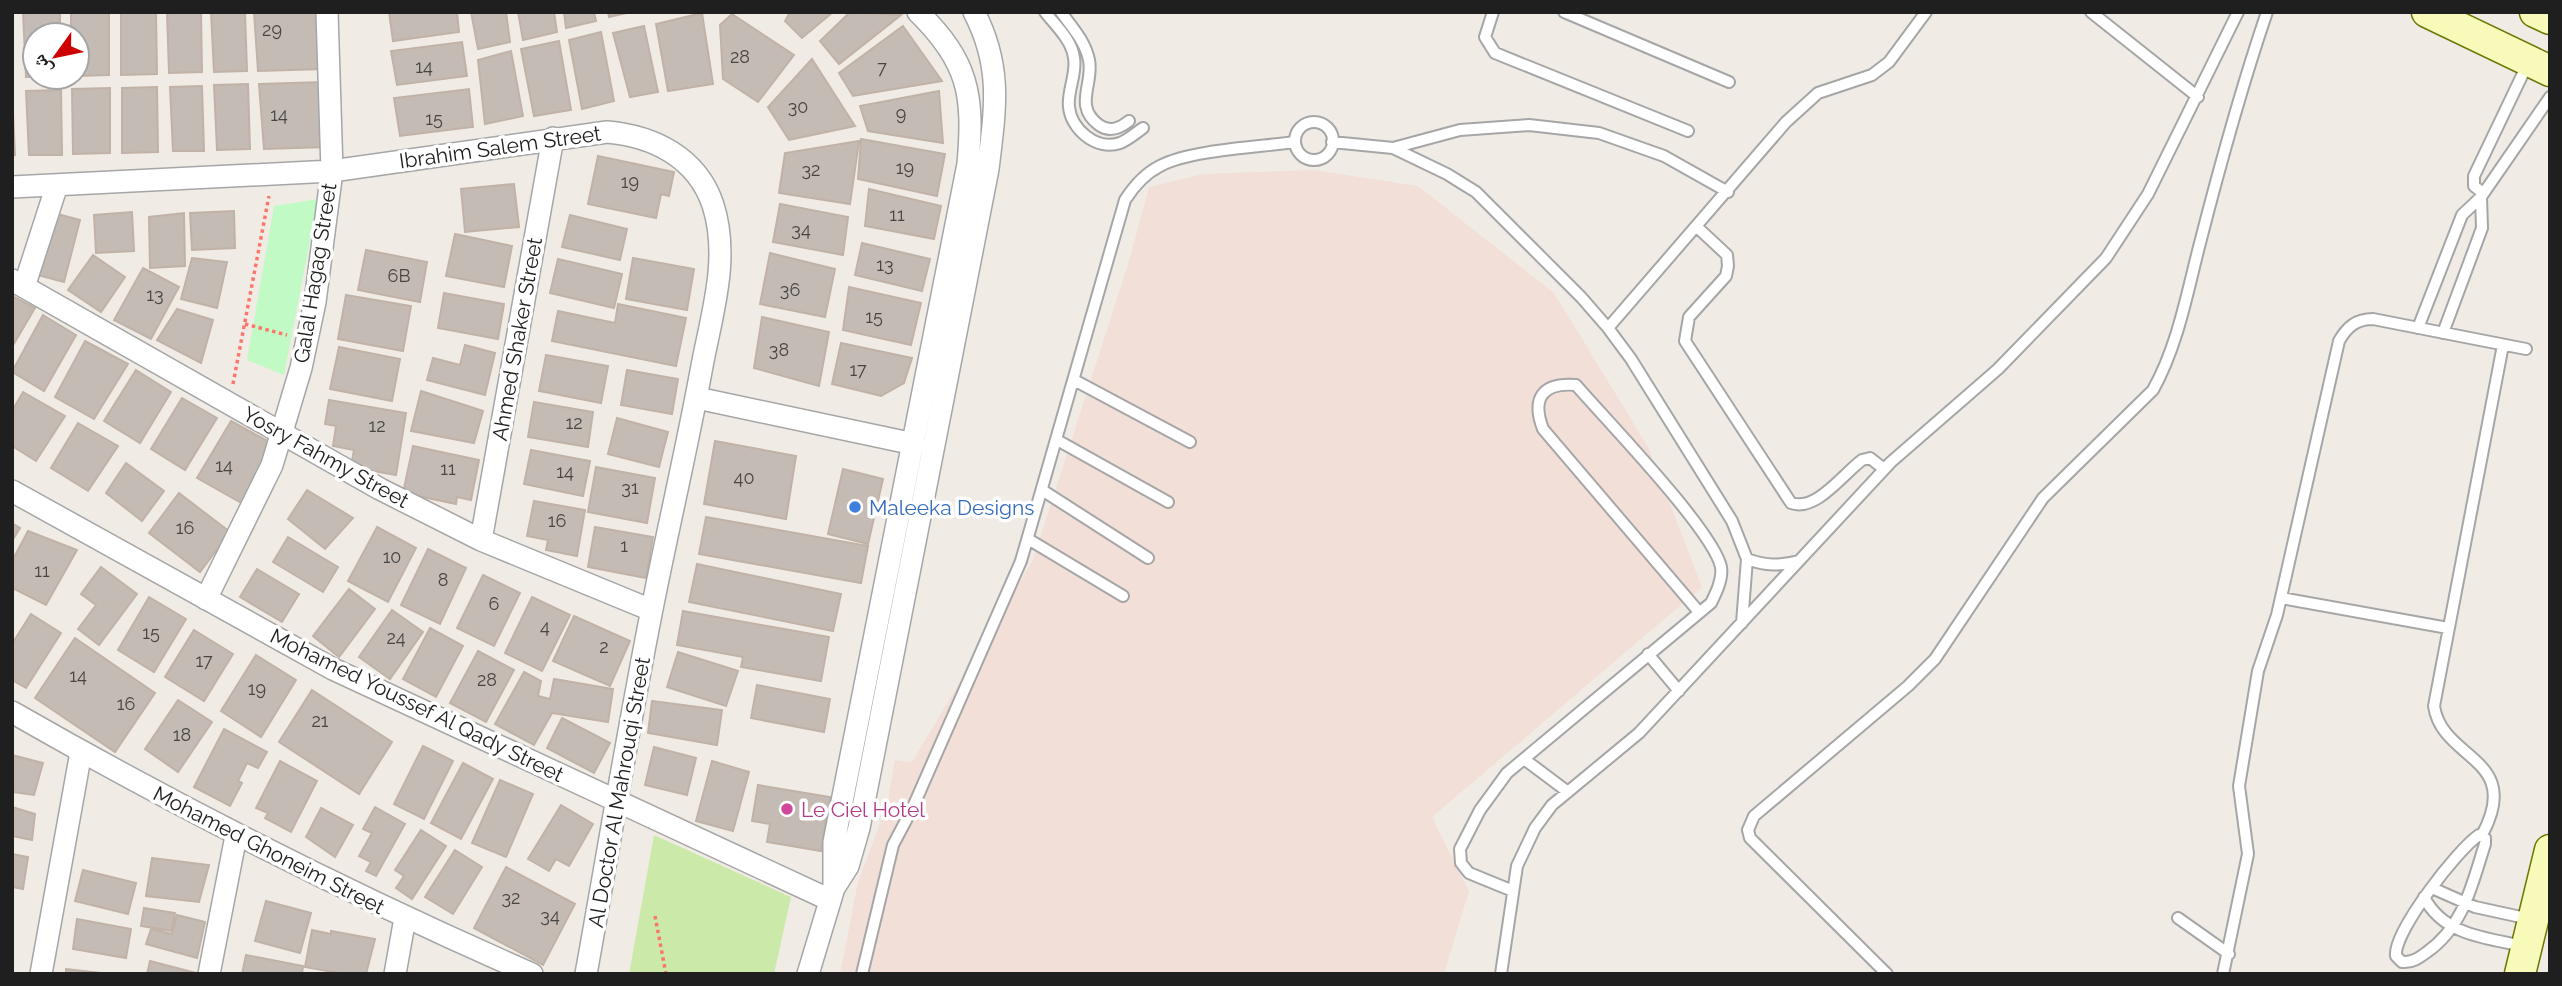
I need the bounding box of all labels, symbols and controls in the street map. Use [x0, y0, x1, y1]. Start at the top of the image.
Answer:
house number: 29 [262, 19, 282, 40]
north arrow [21, 21, 91, 91]
house number: 28 [730, 46, 750, 67]
text: ش [27, 50, 57, 80]
house number: 14 [415, 56, 433, 77]
house number: 7 [877, 57, 887, 78]
house number: 30 [788, 96, 808, 117]
house number: 9 [896, 103, 906, 124]
house number: 14 [270, 104, 288, 125]
house number: 15 [425, 108, 443, 129]
street label: Ibrahim Salem Street [397, 120, 603, 174]
house number: 19 [896, 157, 914, 178]
house number: 32 [802, 159, 821, 180]
house number: 19 [621, 171, 639, 192]
street label: Galal Hagag Street [288, 181, 342, 365]
house number: 11 [889, 204, 905, 225]
house number: 34 [791, 219, 811, 240]
street label: Ahmed Shaker Street [487, 235, 547, 443]
house number: 13 [876, 254, 894, 275]
house number: 6B [388, 265, 410, 286]
house number: 36 [780, 279, 800, 300]
house number: 13 [146, 284, 164, 305]
house number: 15 [865, 306, 883, 327]
house number: 38 [769, 339, 789, 360]
house number: 17 [849, 359, 867, 380]
street label: Yosry Fahmy Street [239, 401, 413, 513]
house number: 12 [565, 412, 583, 433]
house number: 12 [368, 415, 386, 436]
house number: 14 [215, 455, 233, 476]
house number: 11 [440, 458, 456, 479]
house number: 14 [556, 461, 574, 482]
house number: 40 [734, 467, 754, 488]
house number: 31 [621, 477, 639, 498]
place label: Maleeka Designs [869, 495, 1034, 520]
marker: Maleeka Designs [847, 499, 863, 515]
house number: 16 [548, 510, 566, 531]
house number: 16 [176, 517, 194, 538]
house number: 1 [620, 535, 628, 556]
house number: 10 [383, 546, 401, 567]
house number: 11 [34, 560, 50, 581]
house number: 8 [438, 569, 448, 590]
house number: 6 [489, 593, 500, 614]
house number: 4 [540, 616, 550, 637]
house number: 15 [142, 622, 160, 643]
street label: Mohamed Youssef Al Qady Street [266, 623, 568, 787]
house number: 24 [386, 627, 406, 648]
house number: 2 [599, 636, 609, 657]
house number: 17 [195, 650, 213, 671]
street label: Al Doctor Al Mahrouqi Street [583, 655, 655, 929]
house number: 14 [69, 665, 87, 686]
house number: 28 [477, 669, 497, 690]
house number: 19 [248, 678, 266, 699]
house number: 16 [117, 693, 135, 714]
house number: 21 [311, 710, 329, 731]
house number: 18 [173, 724, 191, 745]
street label: Mohamed Ghoneim Street [149, 781, 389, 919]
place label: Le Ciel Hotel [801, 797, 925, 822]
marker: Le Ciel Hotel [779, 801, 795, 817]
house number: 32 [502, 887, 521, 908]
house number: 34 [540, 905, 560, 926]

